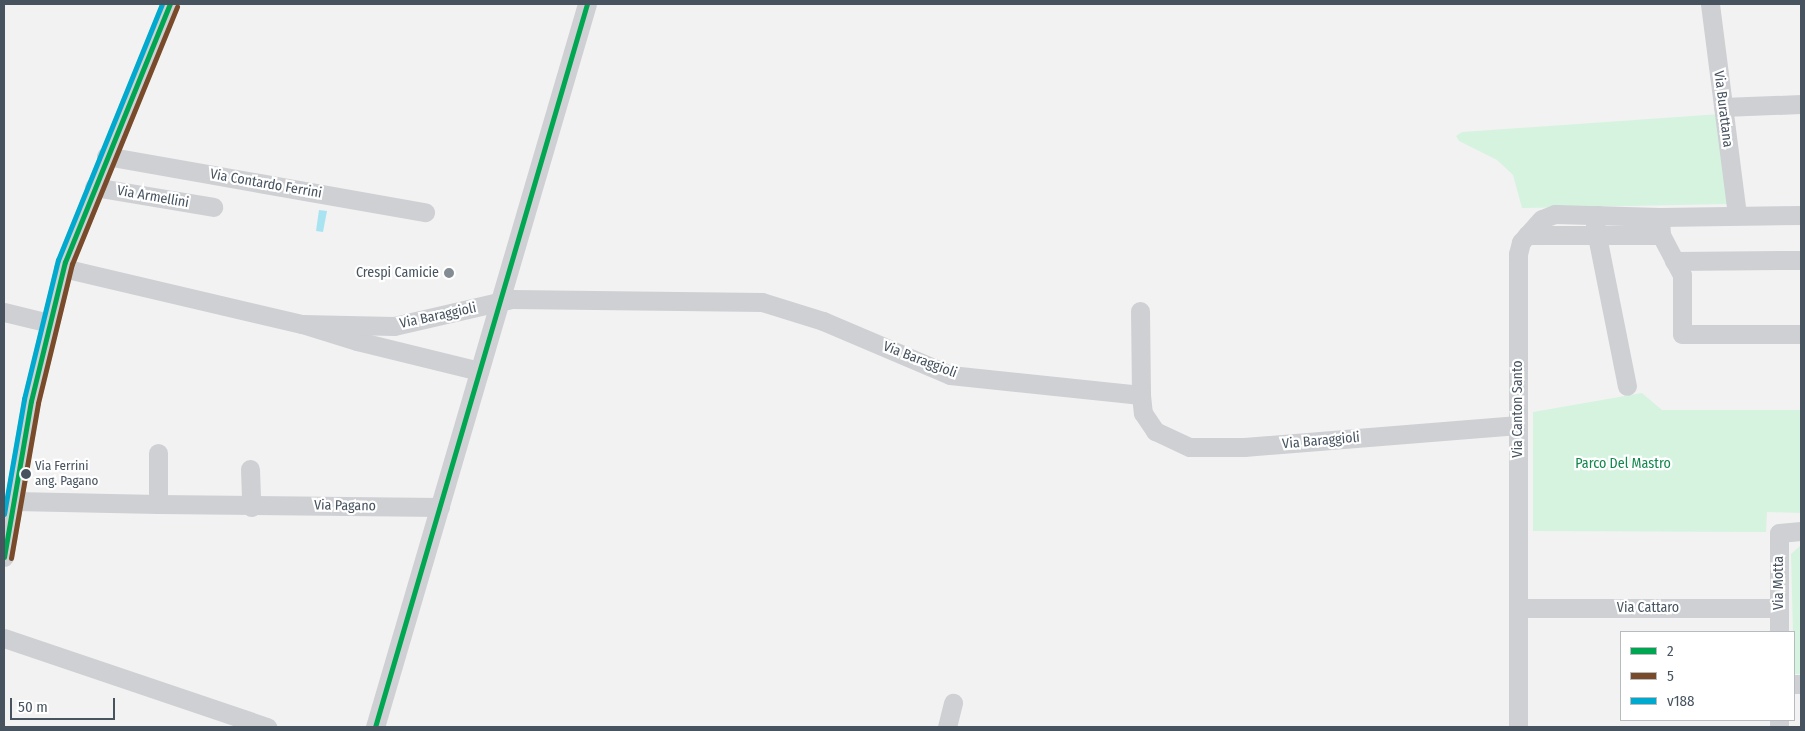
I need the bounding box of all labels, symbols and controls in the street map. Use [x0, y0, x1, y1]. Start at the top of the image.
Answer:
street label: Via Burattana [1710, 70, 1736, 148]
street label: Via Contardo Ferrini [209, 166, 323, 202]
street label: Via Armellini [116, 182, 190, 212]
place label: Crespi Camicie [356, 265, 439, 281]
marker: Crespi Camicie [443, 267, 455, 279]
street label: Via Baraggioli [398, 300, 478, 332]
street label: Via Baraggioli [881, 338, 959, 382]
street label: Via Canton Santo [1510, 360, 1526, 458]
street label: Via Baraggioli [1282, 429, 1360, 453]
park label: Parco Del Mastro [1575, 456, 1671, 472]
place label: Via Ferrini ang. Pagano [35, 459, 98, 490]
marker: Via Ferrini ang. Pagano [21, 469, 31, 479]
street label: Via Pagano [314, 497, 376, 515]
street label: Via Motta [1771, 556, 1787, 610]
street label: Via Cattaro [1617, 600, 1679, 616]
legend [1620, 631, 1795, 721]
text: 2 [1667, 642, 1674, 660]
text: 5 [1667, 667, 1674, 685]
scale bar [12, 688, 118, 720]
text: v188 [1667, 692, 1695, 710]
text: 50 m [18, 698, 48, 716]

